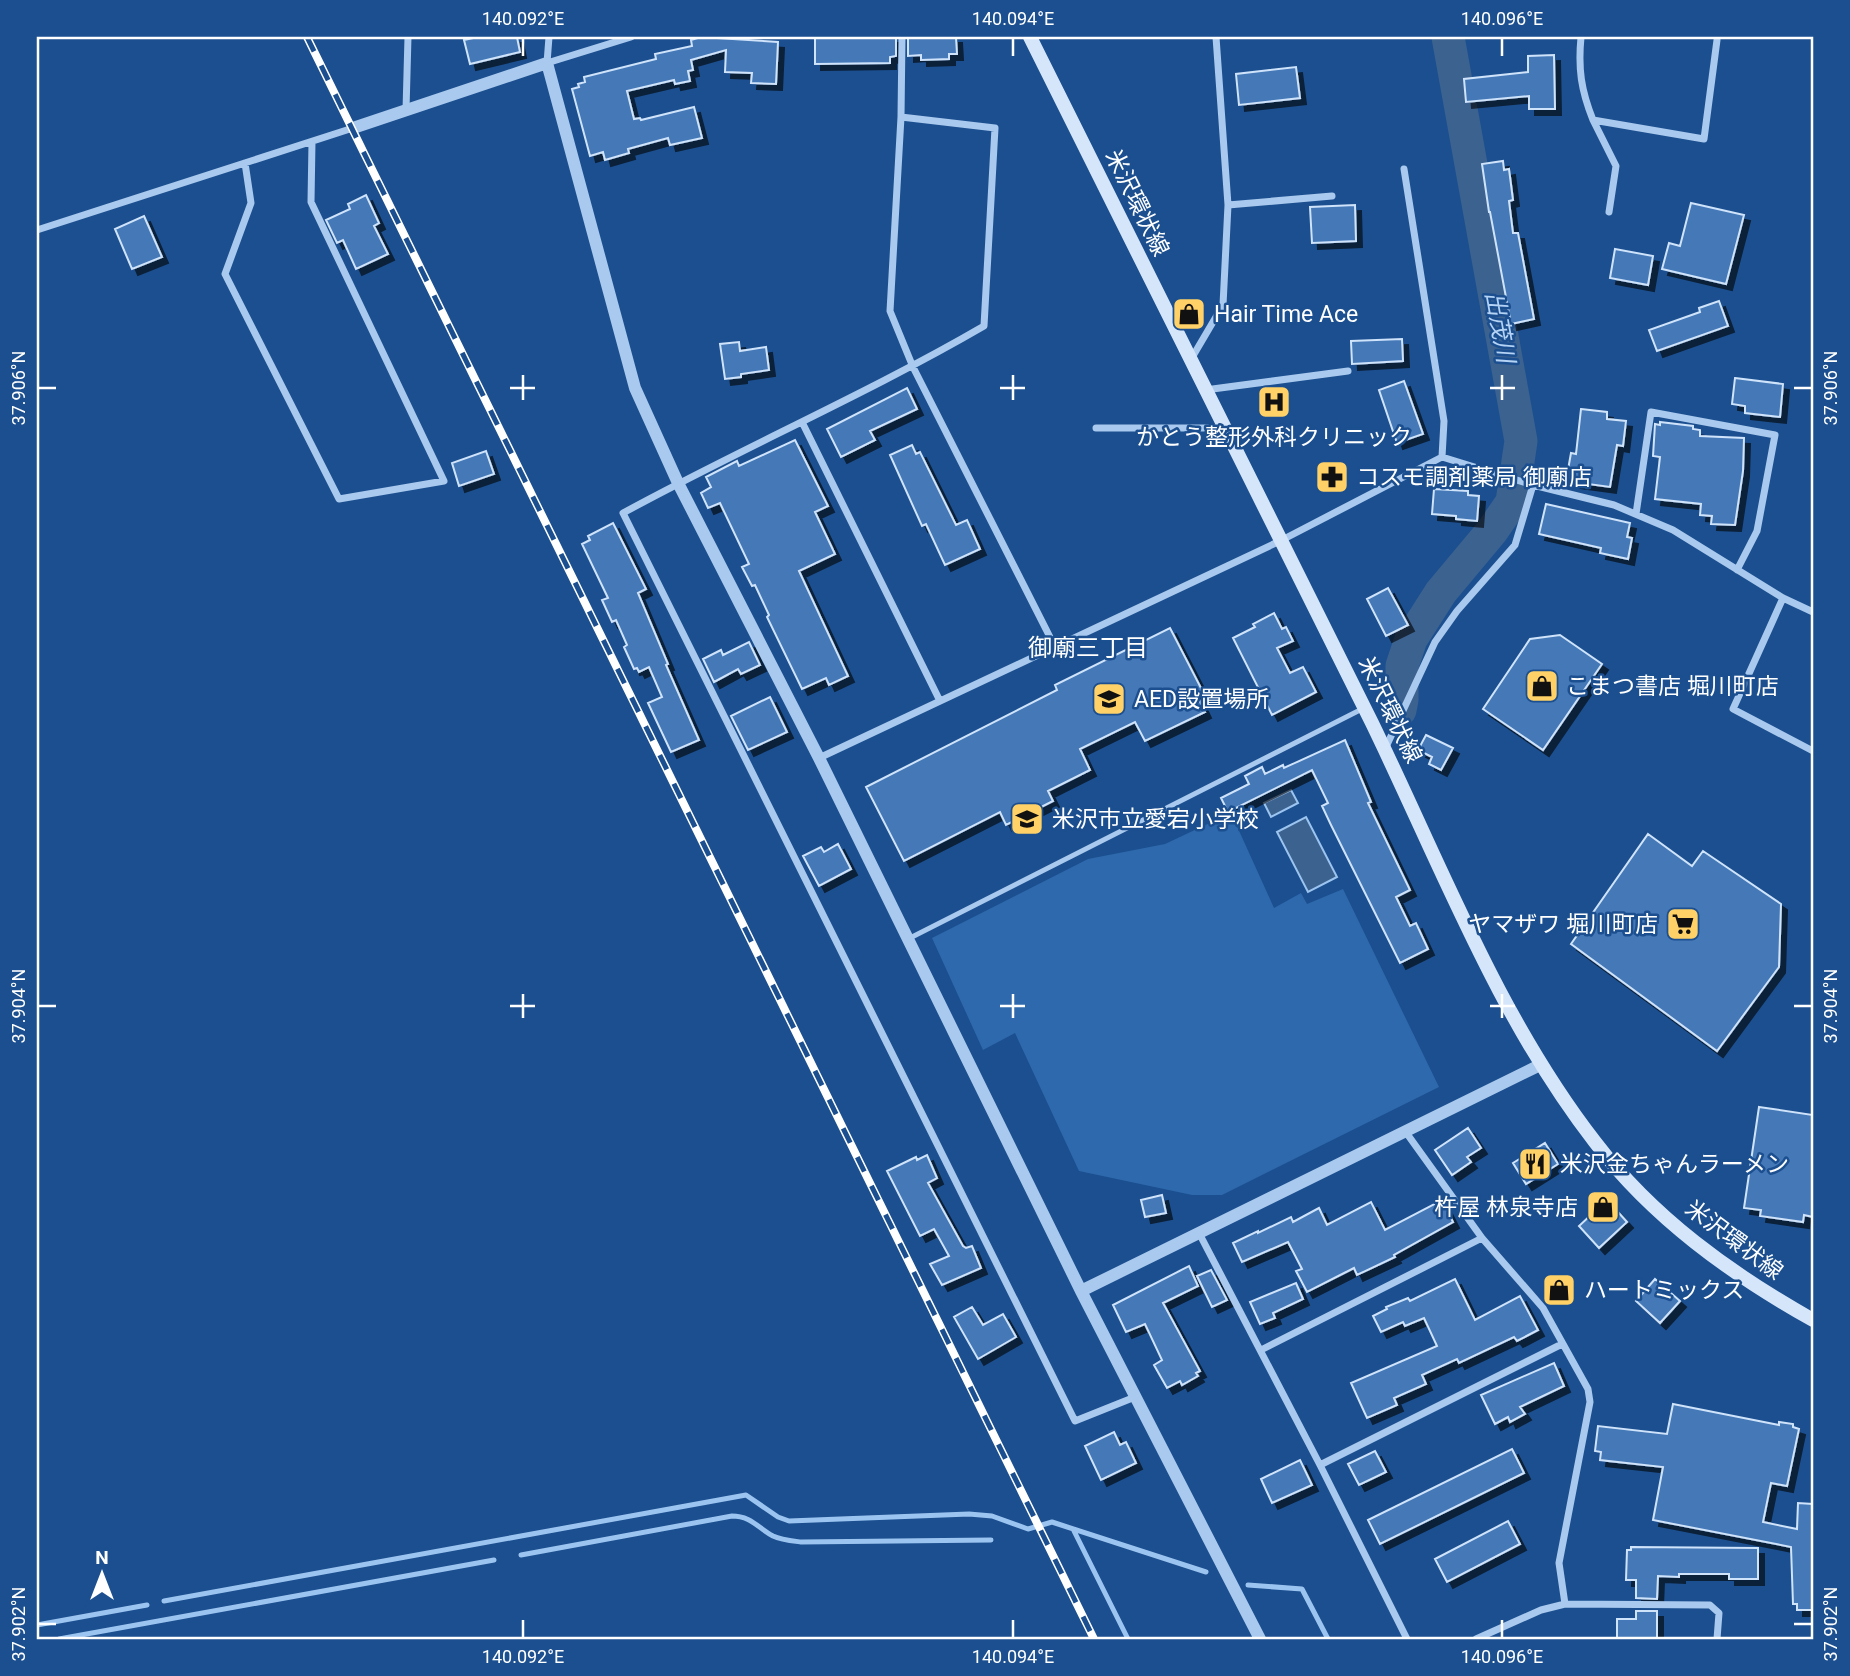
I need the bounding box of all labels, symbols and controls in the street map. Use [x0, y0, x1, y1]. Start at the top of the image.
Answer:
text: 140.092°E [482, 8, 564, 29]
text: 140.094°E [972, 8, 1054, 29]
text: 140.096°E [1461, 8, 1543, 29]
street label: 米沢環状線 [1100, 145, 1174, 261]
water label: 出茂川 [1480, 289, 1521, 368]
shop icon: Hair Time Ace [1170, 295, 1208, 333]
place label: Hair Time Ace [1214, 301, 1358, 328]
text: 37.906°N [8, 351, 29, 425]
text: 37.906°N [1820, 351, 1841, 425]
hospital icon: かとう整形外科クリニック [1255, 383, 1293, 421]
place label: かとう整形外科クリニック [1136, 424, 1412, 451]
pharmacy icon: コスモ調剤薬局 御廟店 [1313, 458, 1351, 496]
place label: コスモ調剤薬局 御廟店 [1356, 464, 1592, 491]
district label: 御廟三丁目 [1028, 634, 1148, 662]
street label: 米沢環状線 [1353, 652, 1427, 768]
shop icon: こまつ書店 堀川町店 [1523, 667, 1561, 705]
place label: こまつ書店 堀川町店 [1566, 673, 1779, 700]
school or university icon: AED設置場所 [1090, 680, 1128, 718]
place label: AED設置場所 [1134, 686, 1269, 713]
school or university icon: 米沢市立愛宕小学校 [1008, 800, 1046, 838]
place label: 米沢市立愛宕小学校 [1052, 806, 1259, 833]
supermarket icon: ヤマザワ 堀川町店 [1664, 905, 1702, 943]
place label: ヤマザワ 堀川町店 [1468, 911, 1658, 938]
text: 37.904°N [8, 969, 29, 1043]
text: 37.904°N [1820, 969, 1841, 1043]
restaurant icon: 米沢金ちゃんラーメン [1516, 1145, 1554, 1183]
place label: 米沢金ちゃんラーメン [1560, 1151, 1789, 1178]
shop icon: 杵屋 林泉寺店 [1584, 1188, 1622, 1226]
place label: 杵屋 林泉寺店 [1434, 1194, 1578, 1221]
street label: 米沢環状線 [1680, 1195, 1788, 1285]
shop icon: ハートミックス [1540, 1271, 1578, 1309]
place label: ハートミックス [1584, 1277, 1744, 1304]
north arrow [66, 1540, 136, 1610]
text: N [95, 1546, 109, 1569]
text: 37.902°N [8, 1587, 29, 1661]
text: 37.902°N [1820, 1587, 1841, 1661]
text: 140.092°E [482, 1646, 564, 1667]
text: 140.094°E [972, 1646, 1054, 1667]
text: 140.096°E [1461, 1646, 1543, 1667]

